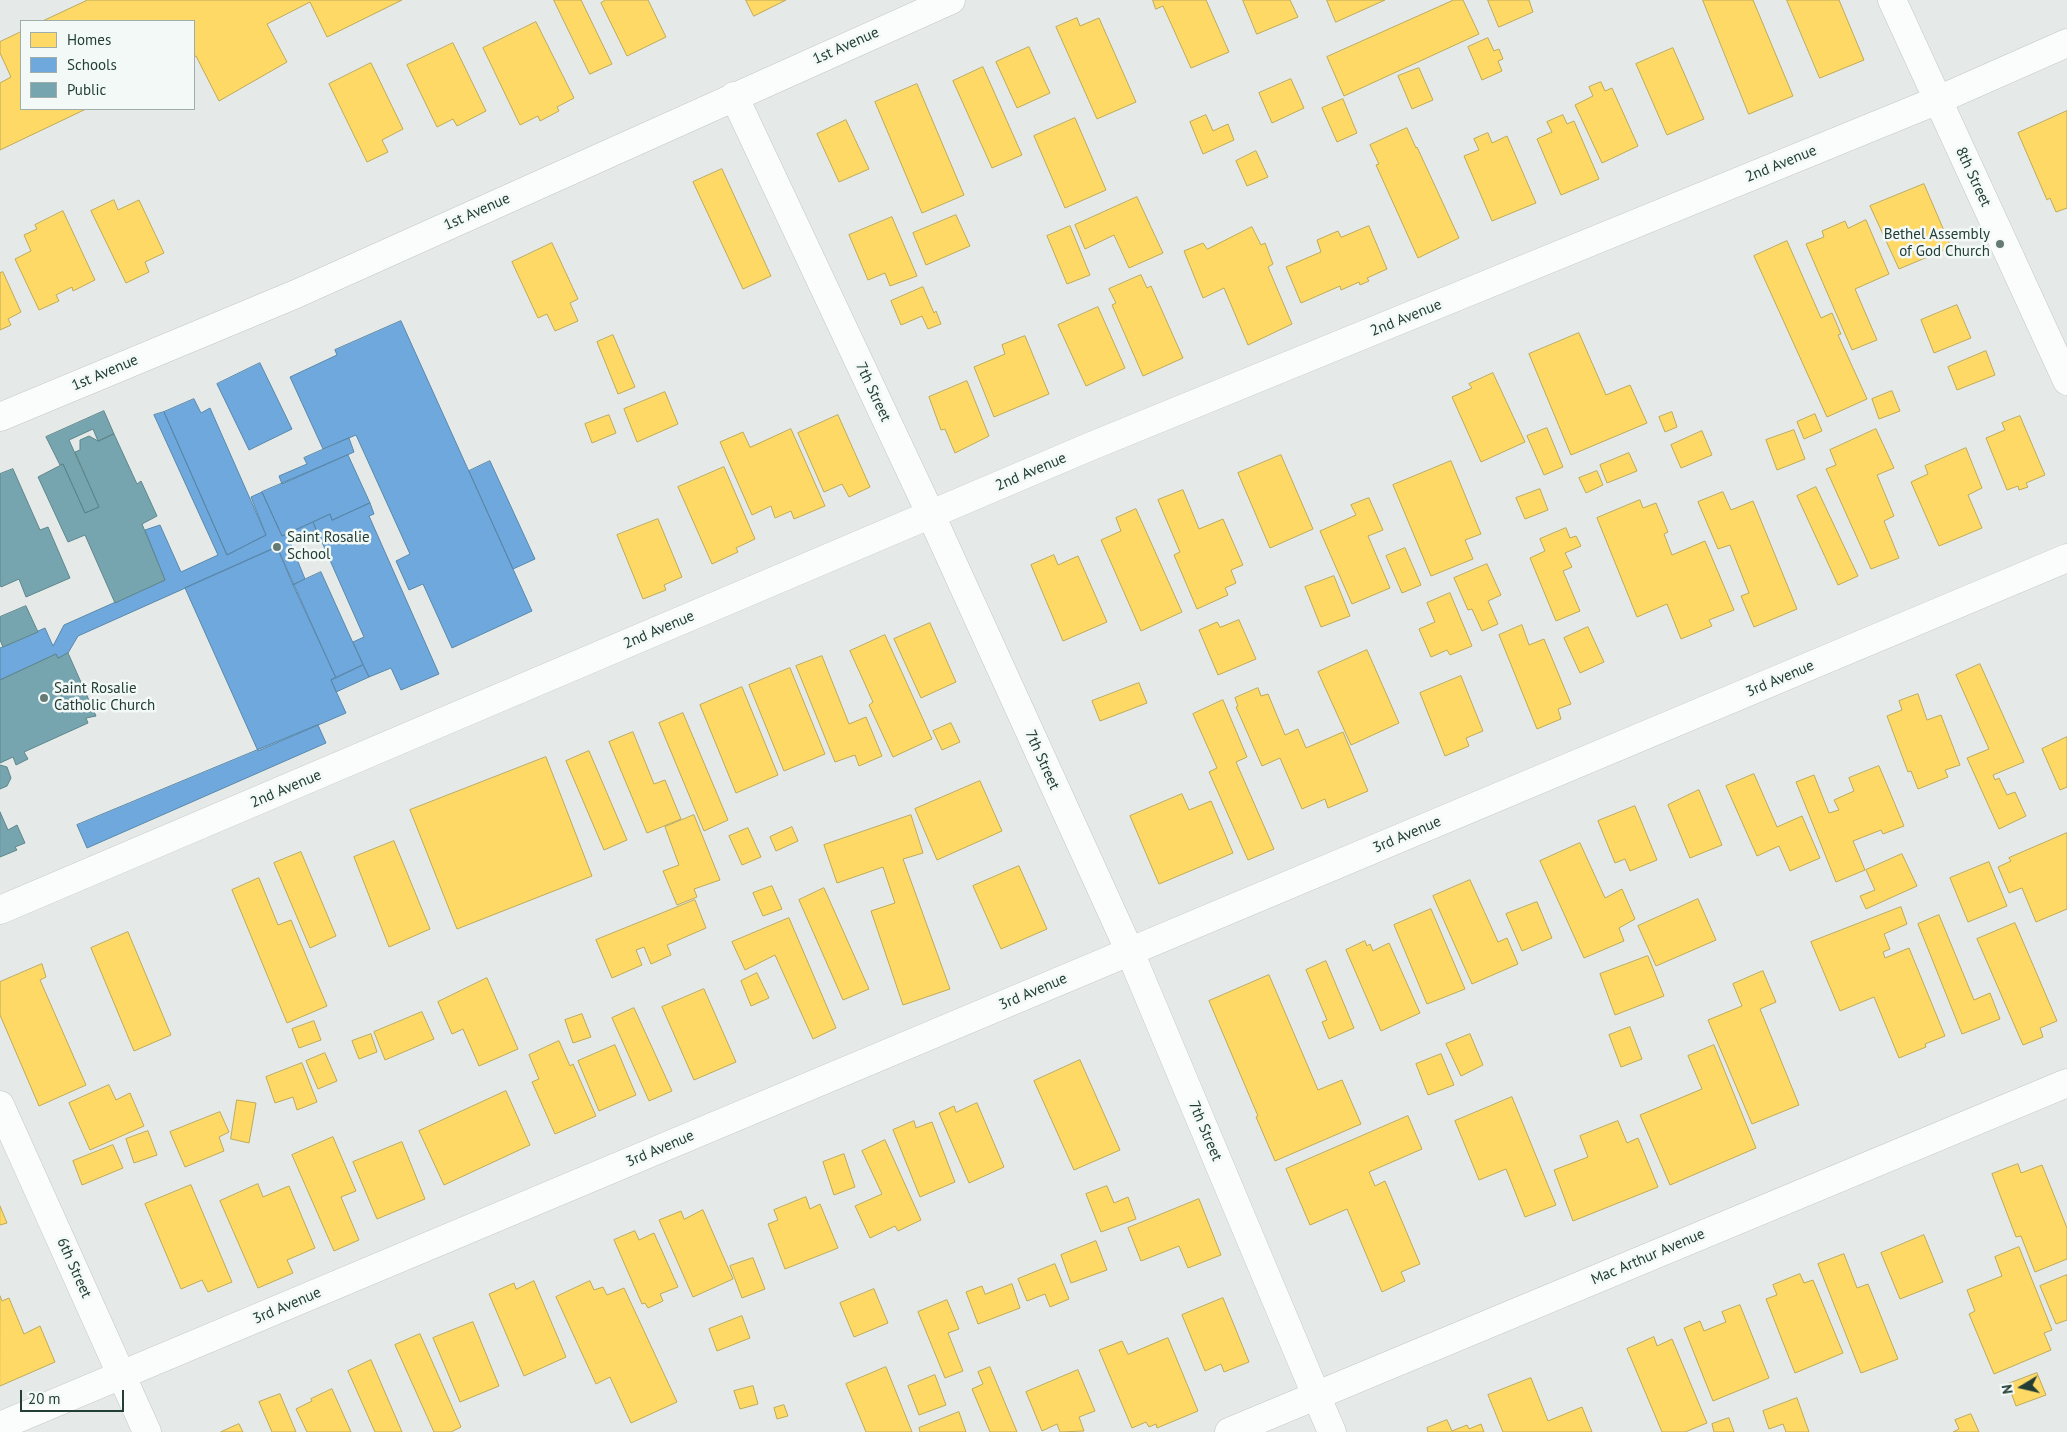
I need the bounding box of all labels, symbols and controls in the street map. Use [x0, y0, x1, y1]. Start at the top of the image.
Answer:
legend [20, 20, 195, 110]
street label: 1st Avenue [810, 23, 882, 69]
text: Homes [67, 30, 111, 49]
text: Schools [67, 55, 117, 74]
text: Public [67, 80, 106, 99]
street label: 2nd Avenue [1743, 142, 1819, 186]
street label: 8th Street [1951, 144, 1995, 210]
street label: 1st Avenue [441, 189, 513, 235]
place label: Bethel Assembly of God Church [1884, 226, 1990, 261]
marker: Bethel Assembly of God Church [1994, 238, 2006, 250]
street label: 2nd Avenue [1368, 296, 1444, 340]
street label: 1st Avenue [69, 351, 141, 395]
street label: 7th Street [851, 359, 895, 425]
street label: 2nd Avenue [993, 449, 1069, 495]
place label: Saint Rosalie School [287, 529, 370, 564]
marker: Saint Rosalie School [271, 541, 283, 553]
street label: 2nd Avenue [621, 607, 697, 653]
street label: 3rd Avenue [1743, 657, 1817, 701]
place label: Saint Rosalie Catholic Church [54, 680, 155, 715]
marker: Saint Rosalie Catholic Church [38, 692, 50, 704]
street label: 7th Street [1021, 727, 1063, 793]
street label: 2nd Avenue [248, 766, 324, 812]
street label: 3rd Avenue [1370, 813, 1444, 857]
street label: 3rd Avenue [996, 970, 1070, 1014]
street label: 7th Street [1184, 1098, 1226, 1164]
street label: 3rd Avenue [623, 1127, 697, 1171]
street label: Mac Arthur Avenue [1588, 1225, 1708, 1289]
street label: 6th Street [53, 1235, 95, 1301]
street label: 3rd Avenue [250, 1284, 324, 1328]
north arrow [1997, 1362, 2047, 1412]
scale bar [22, 1380, 126, 1412]
text: N [1998, 1383, 2017, 1395]
text: 20 m [28, 1389, 61, 1408]

